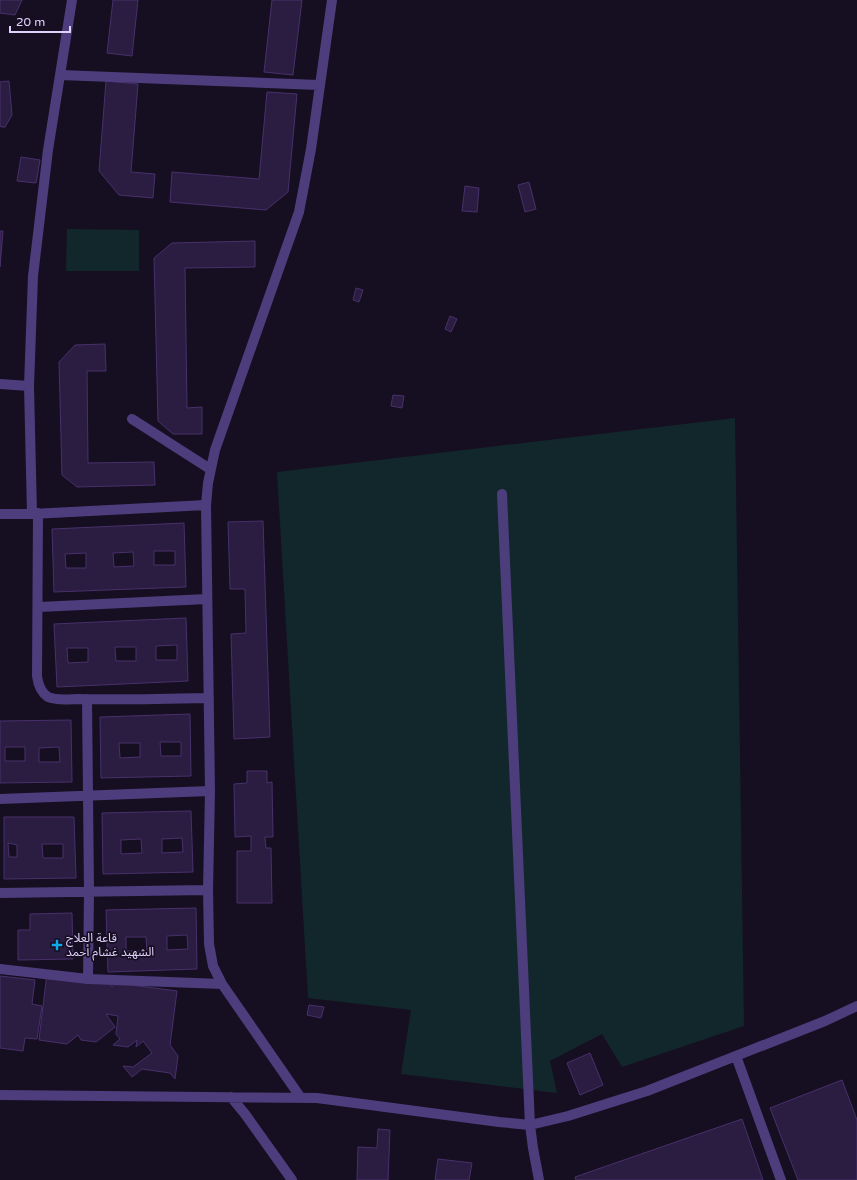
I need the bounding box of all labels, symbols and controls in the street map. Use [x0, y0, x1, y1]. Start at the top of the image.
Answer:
scale bar [10, 8, 70, 34]
text: 20 m [16, 15, 45, 29]
place label: قاعة العلاج الشهيد غشام أحمد [66, 931, 154, 961]
marker: قاعة العلاج الشهيد غشام أحمد [51, 939, 63, 951]

